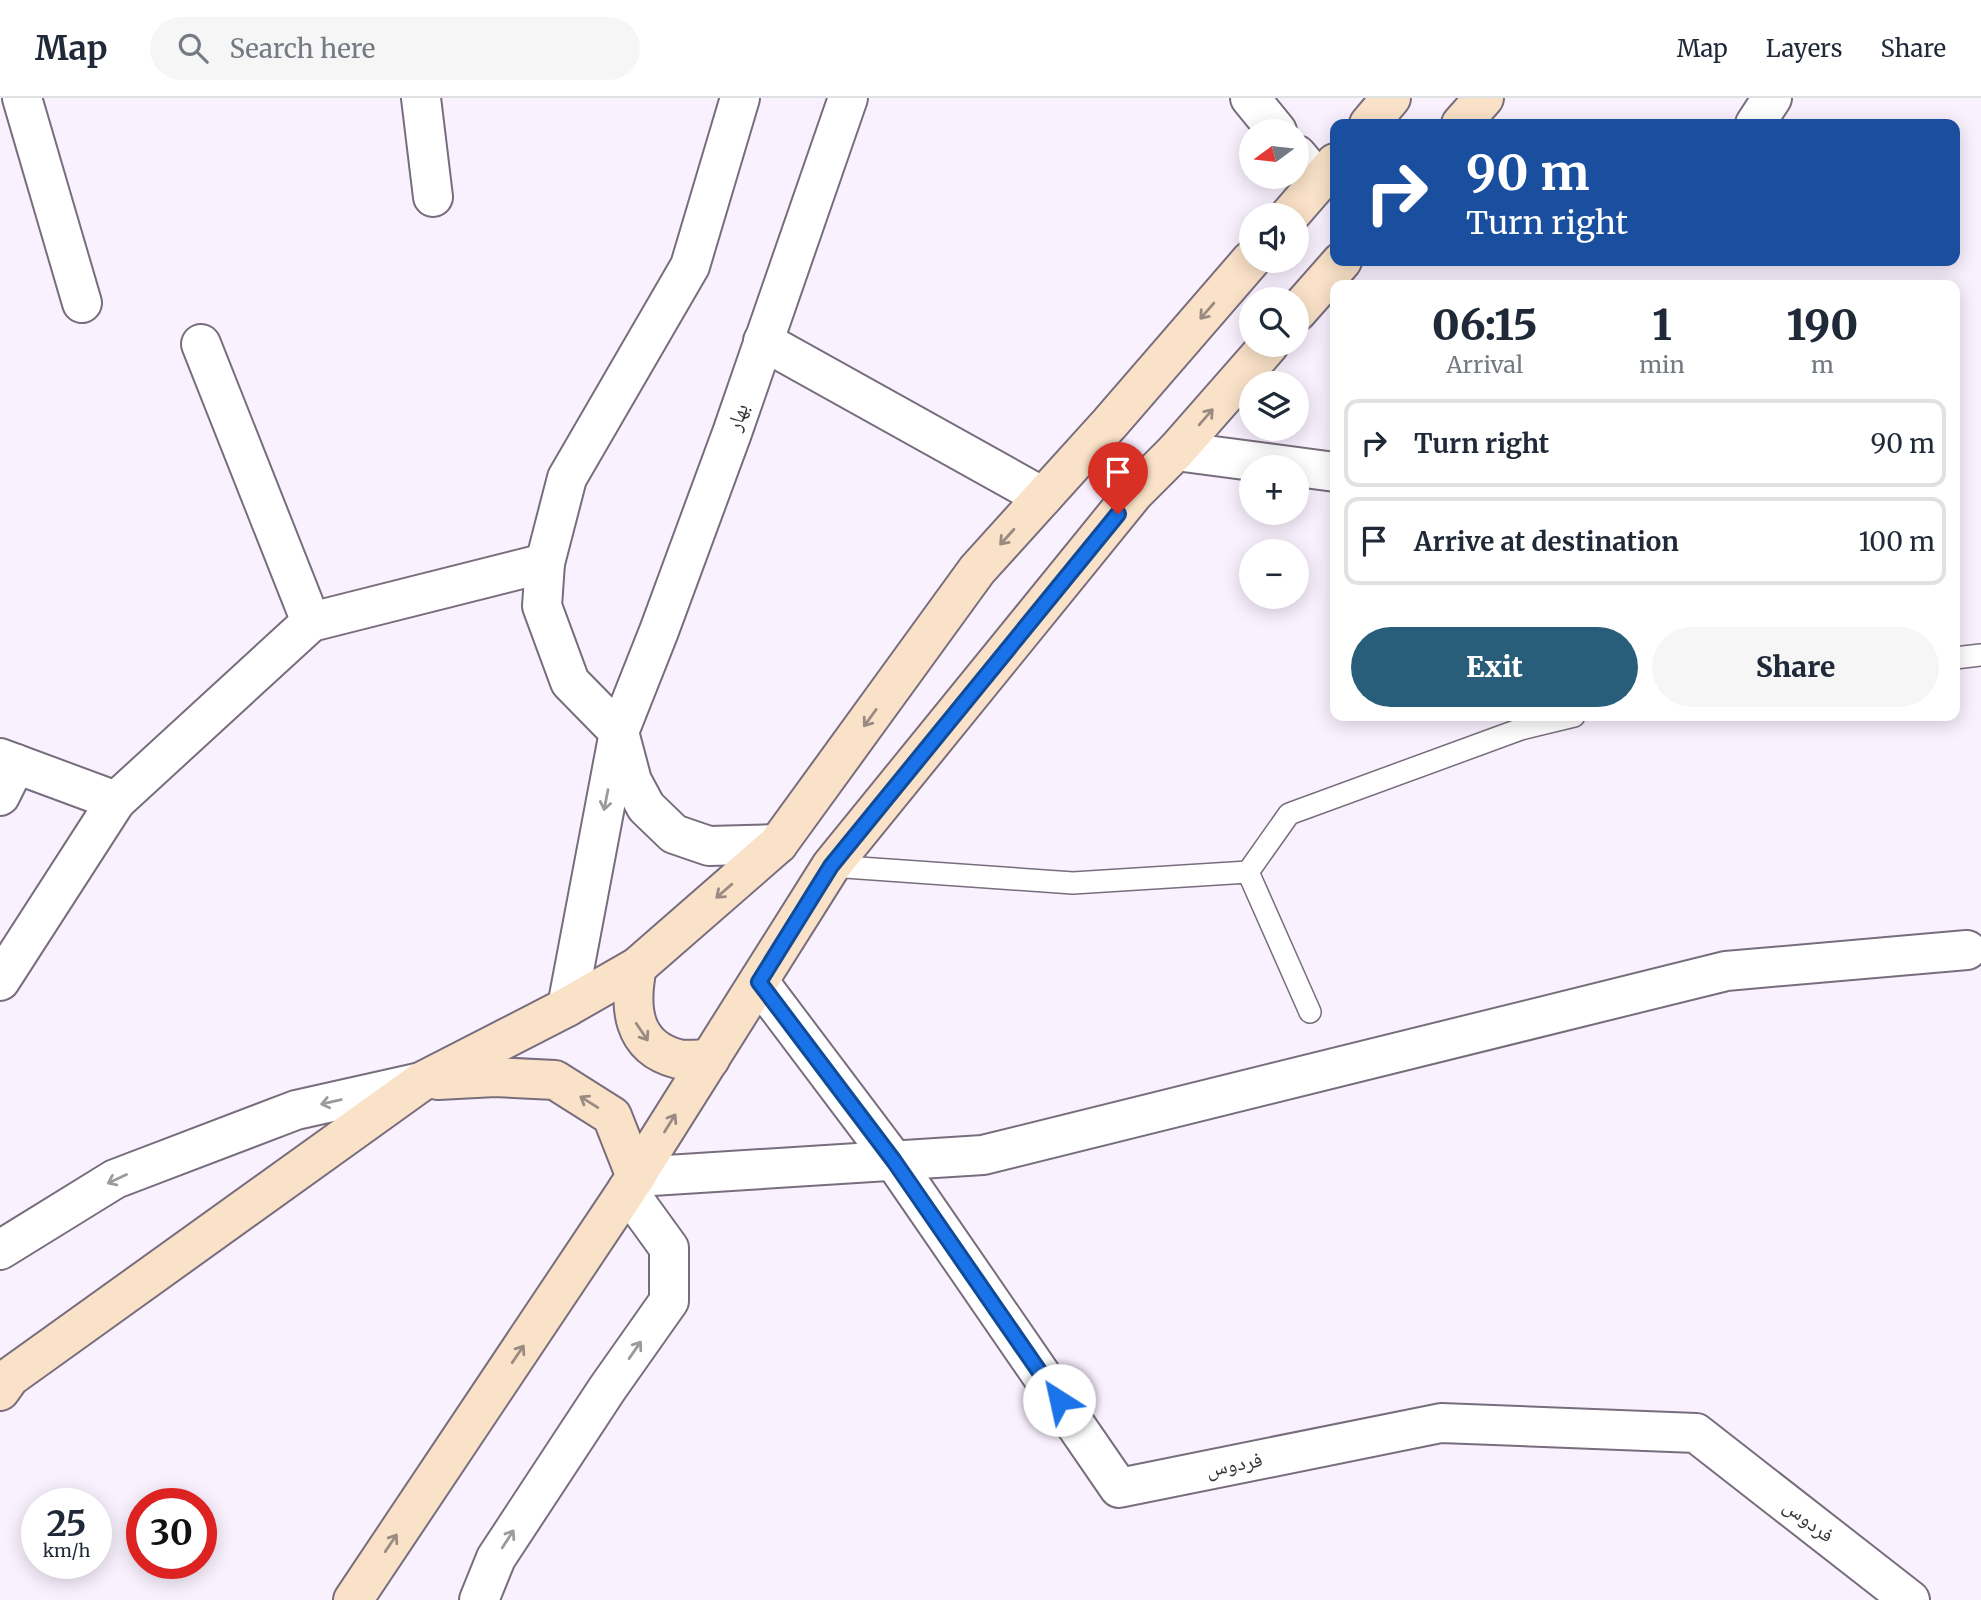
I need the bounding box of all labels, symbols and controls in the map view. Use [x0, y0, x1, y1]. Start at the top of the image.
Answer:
search box [150, 17, 640, 80]
text: Map [35, 28, 108, 69]
icon: search [174, 29, 212, 67]
text: Search here [230, 32, 375, 65]
text: Map [1677, 33, 1728, 64]
text: Layers [1766, 33, 1842, 64]
text: Share [1880, 33, 1946, 64]
north arrow [1239, 119, 1309, 189]
map controls [1239, 119, 1309, 609]
text: 90 m [1466, 142, 1590, 203]
icon: right [1351, 147, 1442, 238]
button: sound [1239, 203, 1309, 273]
text: Turn right [1466, 203, 1628, 243]
button: search [1239, 287, 1309, 357]
text: 06:15 [1432, 299, 1538, 351]
text: 1 [1652, 299, 1672, 351]
text: 190 [1787, 299, 1858, 351]
one-way arrow [1199, 302, 1215, 320]
text: Arrival [1446, 350, 1523, 379]
text: min [1639, 350, 1685, 379]
text: m [1811, 350, 1834, 379]
button: layers [1239, 371, 1309, 441]
street label: بهار [719, 400, 754, 435]
one-way arrow [1198, 408, 1214, 426]
icon: right [1355, 424, 1393, 462]
text: Turn right [1414, 427, 1549, 460]
text: 90 m [1871, 427, 1935, 460]
pin [1088, 442, 1148, 514]
icon: arrive [1099, 453, 1137, 491]
button: + [1239, 455, 1309, 525]
icon: arrive [1355, 522, 1393, 560]
text: Arrive at destination [1414, 525, 1679, 558]
text: 100 m [1859, 525, 1935, 558]
one-way arrow [999, 528, 1016, 545]
button: − [1239, 539, 1309, 609]
button: Exit [1351, 627, 1638, 707]
button: Share [1652, 627, 1939, 707]
one-way arrow [862, 708, 877, 727]
one-way arrow [599, 788, 612, 810]
one-way arrow [715, 883, 733, 899]
one-way arrow [635, 1022, 649, 1041]
one-way arrow [580, 1094, 599, 1109]
one-way arrow [320, 1096, 343, 1109]
one-way arrow [662, 1114, 677, 1133]
one-way arrow [107, 1173, 128, 1186]
one-way arrow [628, 1341, 642, 1360]
one-way arrow [511, 1345, 525, 1364]
position arrow [1022, 1363, 1096, 1437]
street label: فردوس [1203, 1445, 1265, 1483]
speed limit sign: 30 [126, 1488, 217, 1579]
street label: فردوس [1778, 1492, 1840, 1548]
text: 25 [46, 1502, 87, 1546]
one-way arrow [501, 1530, 516, 1549]
one-way arrow [384, 1534, 399, 1553]
text: km/h [43, 1539, 90, 1562]

